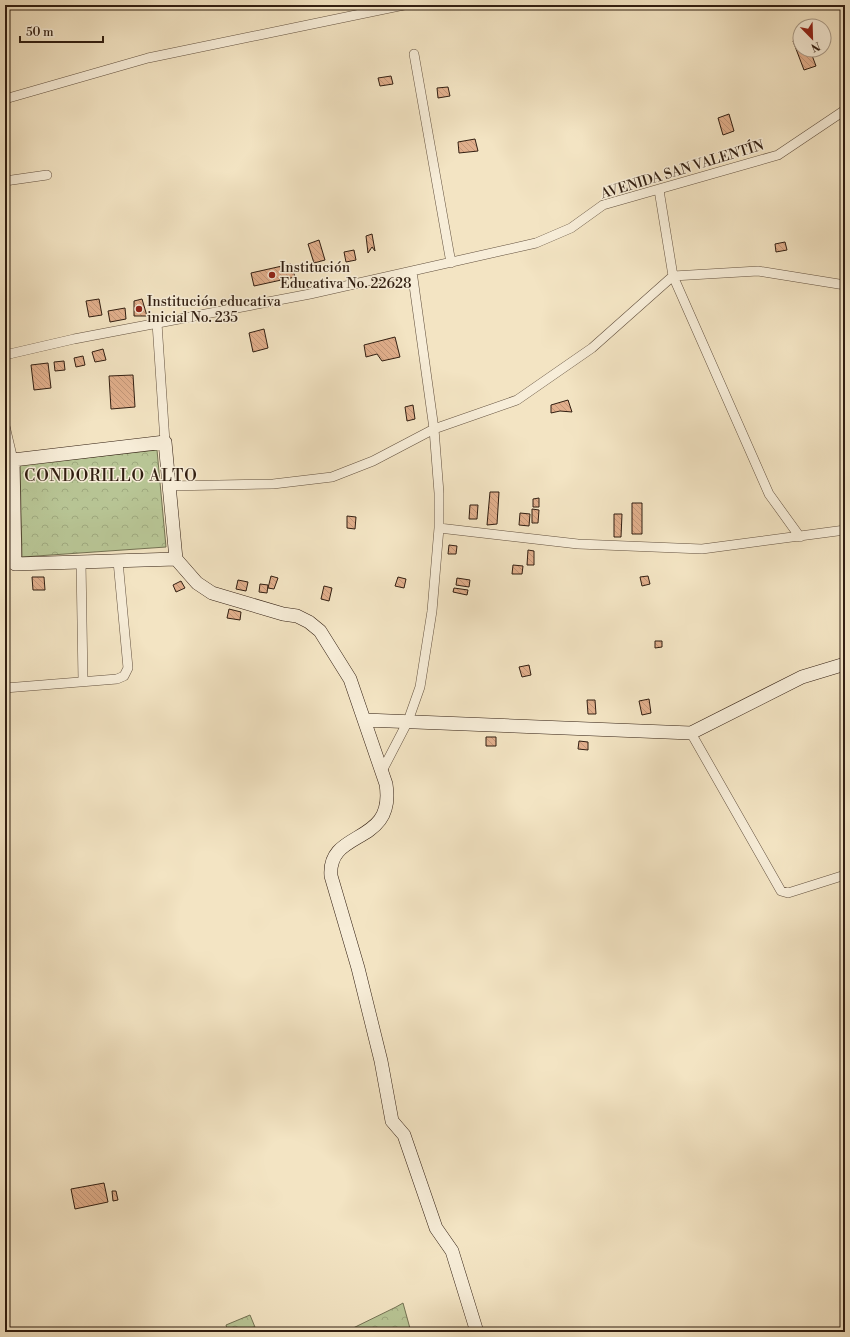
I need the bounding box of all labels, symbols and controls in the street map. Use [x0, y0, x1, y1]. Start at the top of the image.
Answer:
scale bar [20, 18, 103, 44]
north arrow [792, 18, 832, 58]
text: 50 m [26, 25, 54, 40]
text: N [809, 38, 822, 55]
street label: AVENIDA SAN VALENTÍN [597, 134, 767, 204]
place label: Institución Educativa No. 22628 [280, 259, 412, 293]
marker: Institución Educativa No. 22628 [267, 270, 277, 280]
place label: Institución educativa inicial No. 235 [147, 293, 282, 327]
marker: Institución educativa inicial No. 235 [134, 304, 144, 314]
district label: CONDORILLO ALTO [24, 466, 198, 486]

